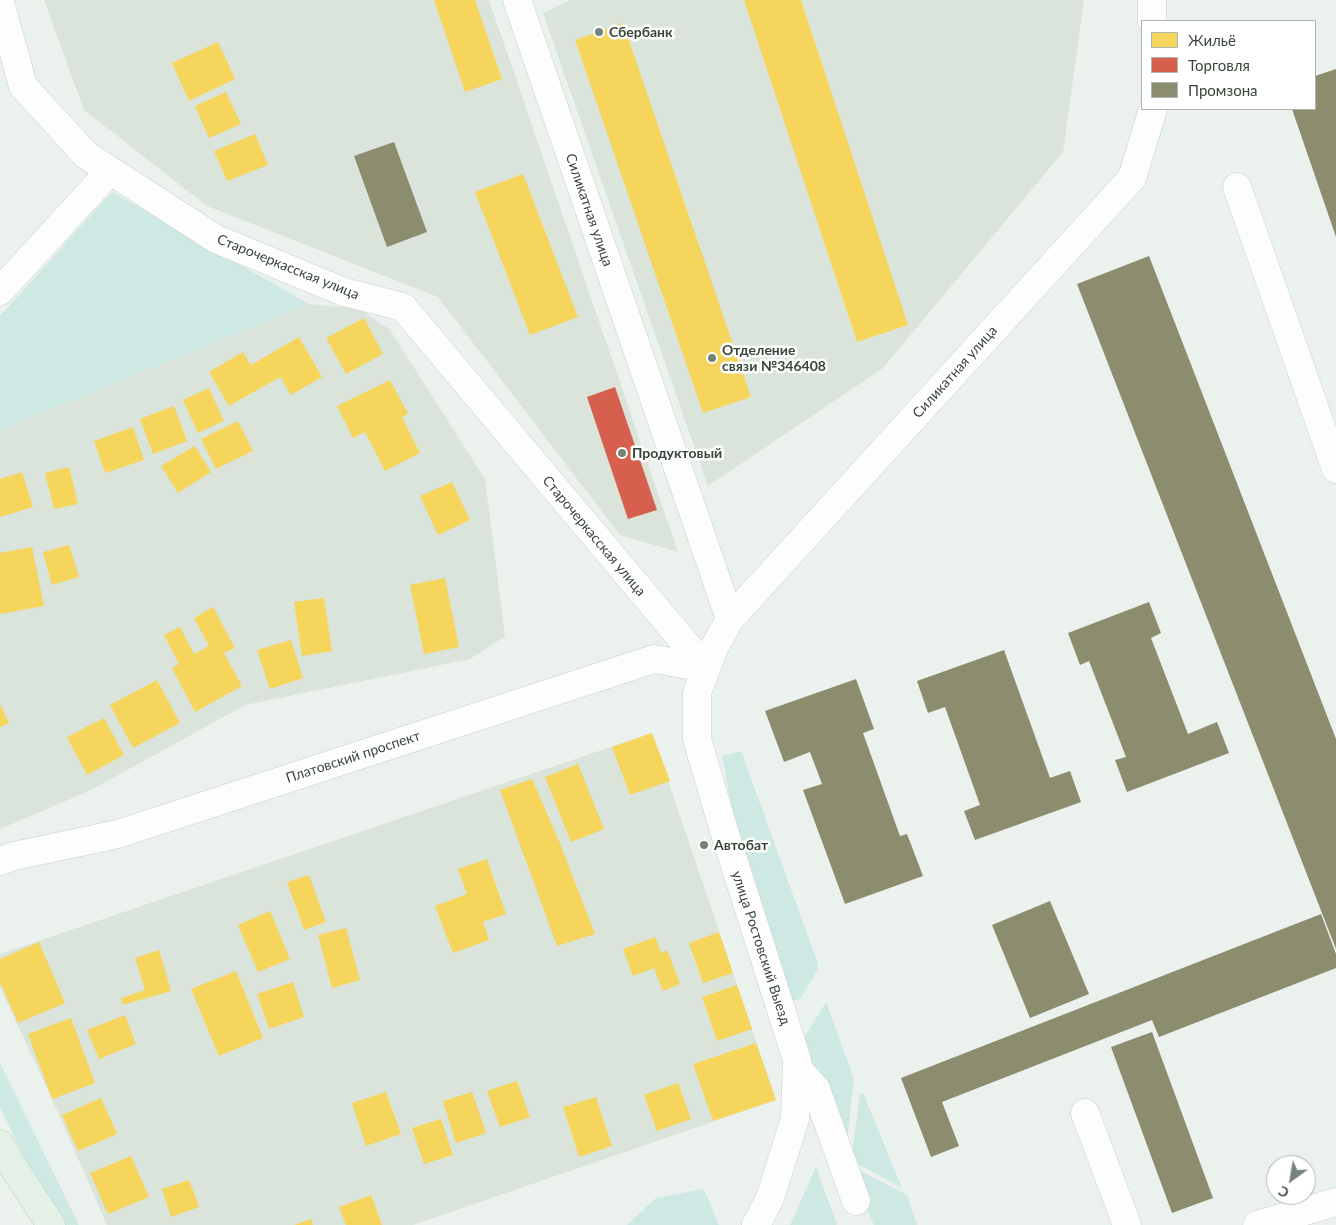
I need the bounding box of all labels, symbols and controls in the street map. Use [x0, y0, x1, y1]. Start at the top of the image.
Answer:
legend [1141, 20, 1316, 110]
place label: Сбербанк [609, 24, 673, 40]
marker: Сбербанк [593, 26, 605, 38]
text: Жильё [1188, 31, 1236, 49]
text: Торговля [1188, 56, 1250, 74]
text: Промзона [1188, 81, 1258, 99]
street label: Силикатная улица [562, 151, 616, 269]
street label: Старочеркасская улица [215, 231, 361, 303]
street label: Силикатная улица [909, 322, 1001, 422]
place label: Отделение связи №346408 [722, 342, 826, 374]
marker: Отделение связи №346408 [706, 352, 718, 364]
place label: Продуктовый [632, 445, 722, 461]
marker: Продуктовый [616, 447, 628, 459]
street label: Старочеркасская улица [539, 473, 649, 599]
street label: Платовский проспект [284, 727, 422, 787]
place label: Автобат [714, 837, 768, 853]
marker: Автобат [698, 839, 710, 851]
street label: улица Ростовский Выезд [728, 869, 794, 1027]
north arrow [1266, 1155, 1316, 1205]
text: С [1275, 1183, 1292, 1202]

